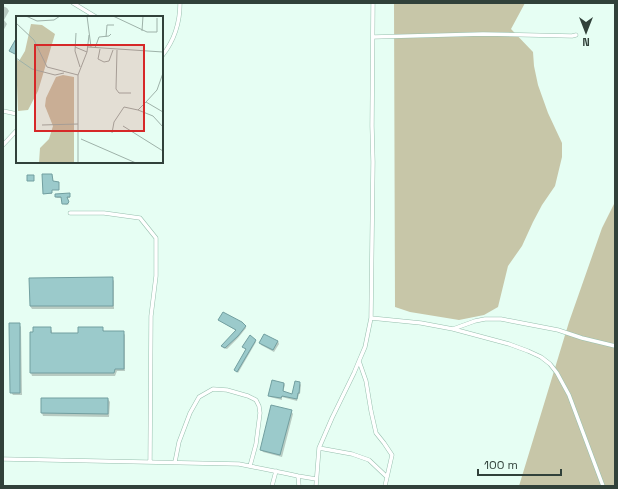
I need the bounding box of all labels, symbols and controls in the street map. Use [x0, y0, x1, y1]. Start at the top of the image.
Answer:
north arrow [566, 12, 606, 52]
inset map [16, 16, 163, 163]
text: N [582, 35, 590, 49]
scale bar [478, 451, 561, 477]
text: 100 m [484, 457, 518, 473]

